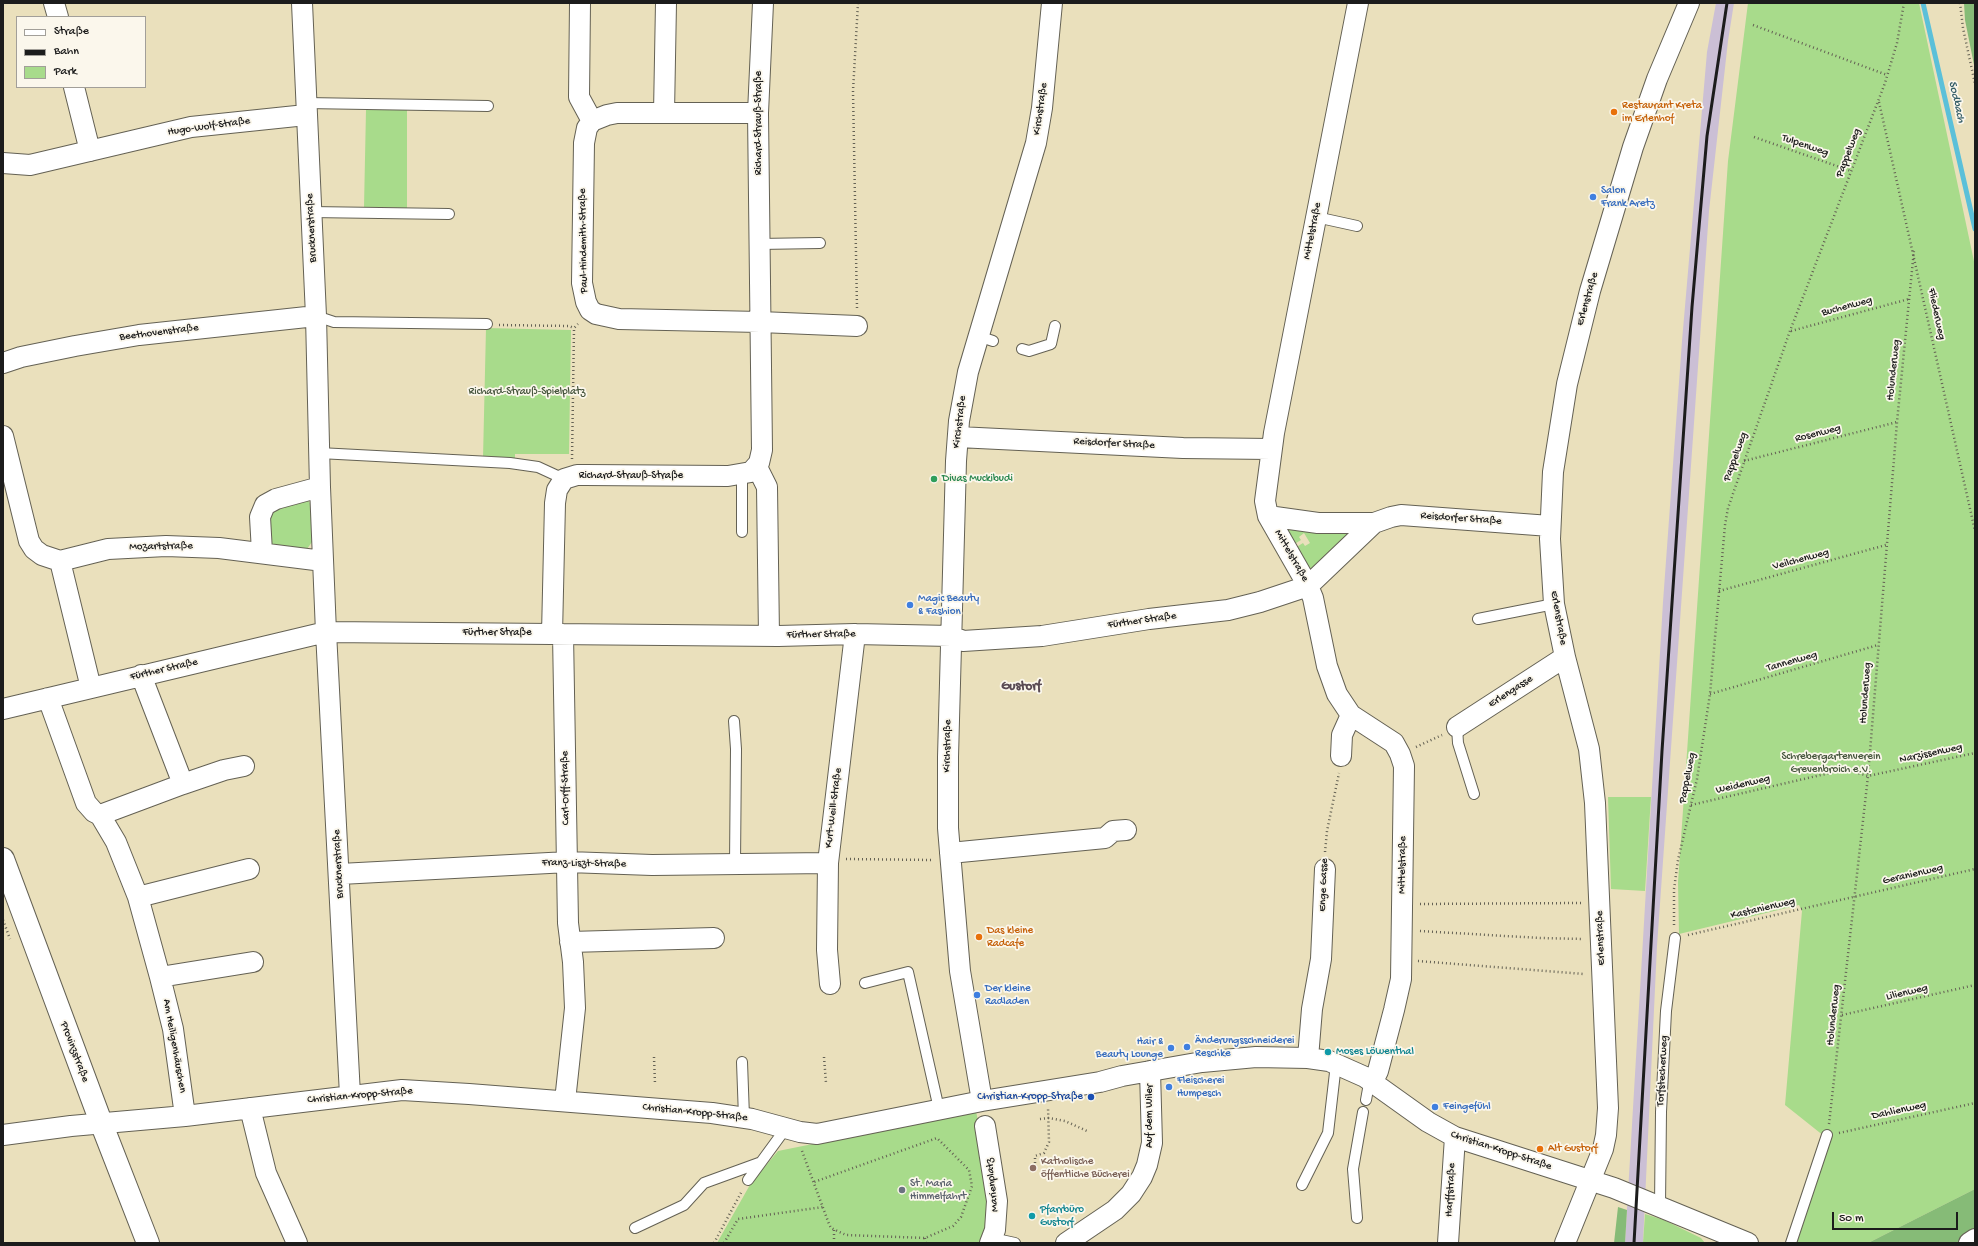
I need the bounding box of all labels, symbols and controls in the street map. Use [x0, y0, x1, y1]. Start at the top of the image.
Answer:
legend [16, 16, 146, 88]
text: Straße [54, 25, 89, 39]
text: Bahn [54, 45, 79, 59]
text: Park [54, 65, 77, 79]
street label: Richard-Strauß-Straße [752, 71, 766, 175]
water label: Sodbach [1944, 80, 1968, 124]
street label: Kirchstraße [1031, 82, 1051, 136]
place label: Restaurant Kreta im Erlenhof [1622, 99, 1702, 125]
marker: Restaurant Kreta im Erlenhof [1609, 107, 1619, 117]
street label: Hugo-Wolf-Straße [167, 115, 251, 139]
street label: Pappelweg [1834, 127, 1864, 179]
street label: Tulpenweg [1780, 132, 1830, 160]
place label: Salon Frank Aretz [1601, 184, 1655, 210]
street label: Paul-Hindemith-Straße [576, 188, 592, 294]
marker: Salon Frank Aretz [1588, 192, 1598, 202]
street label: Brucknerstraße [304, 193, 320, 263]
street label: Mittelstraße [1301, 201, 1325, 261]
street label: Erlenstraße [1574, 271, 1602, 327]
street label: Fliederweg [1924, 287, 1948, 341]
street label: Buchenweg [1820, 294, 1874, 320]
street label: Beethovenstraße [119, 322, 199, 344]
street label: Holunderweg [1884, 339, 1904, 401]
park label: Richard-Strauß-Spielplatz [469, 385, 585, 399]
street label: Kirchstraße [950, 395, 970, 449]
street label: Rosenweg [1794, 422, 1842, 446]
street label: Pappelweg [1721, 431, 1751, 483]
street label: Reisdorfer Straße [1073, 435, 1155, 453]
street label: Richard-Strauß-Straße [579, 469, 683, 483]
place label: Divas Muckibudi [942, 472, 1013, 486]
marker: Divas Muckibudi [929, 474, 939, 484]
street label: Reisdorfer Straße [1420, 510, 1502, 528]
street label: Mittelstraße [1271, 528, 1311, 584]
street label: Mozartstraße [129, 540, 193, 554]
street label: Veilchenweg [1771, 546, 1831, 574]
street label: Erlenstraße [1547, 590, 1569, 646]
place label: Magic Beauty & Fashion [918, 592, 979, 618]
marker: Magic Beauty & Fashion [905, 600, 915, 610]
street label: Fürther Straße [1107, 610, 1177, 632]
street label: Fürther Straße [462, 626, 532, 640]
street label: Fürther Straße [786, 628, 856, 642]
street label: Tannenweg [1765, 648, 1819, 676]
street label: Fürther Straße [129, 656, 199, 684]
street label: Holunderweg [1857, 662, 1875, 724]
street label: Erlengasse [1486, 673, 1536, 711]
district label: Gustorf [1001, 679, 1041, 695]
street label: Kirchstraße [941, 719, 955, 773]
street label: Narzissenweg [1898, 741, 1964, 767]
park label: Schrebergartenverein Grevenbroich e.V. [1781, 750, 1881, 776]
street label: Carl-Orff-Straße [559, 751, 573, 825]
street label: Pappelweg [1677, 751, 1699, 805]
street label: Kurt-Weill-Straße [823, 767, 845, 849]
street label: Weidenweg [1715, 772, 1771, 798]
street label: Brucknerstraße [331, 829, 347, 899]
street label: Mittelstraße [1396, 836, 1410, 894]
street label: Franz-Liszt-Straße [542, 857, 626, 871]
street label: Enge Gasse [1316, 858, 1332, 912]
street label: Geranienweg [1882, 862, 1944, 888]
street label: Kastanienweg [1729, 895, 1797, 923]
street label: Erlenstraße [1593, 910, 1609, 966]
place label: Das kleine Radcafe [987, 924, 1033, 950]
marker: Das kleine Radcafe [974, 932, 984, 942]
place label: Der kleine Radladen [985, 982, 1031, 1008]
street label: Lilienweg [1885, 982, 1929, 1004]
street label: Holunderweg [1824, 984, 1844, 1046]
marker: Der kleine Radladen [972, 990, 982, 1000]
street label: Am Heiligenhäuschen [159, 998, 189, 1094]
street label: Provinzstraße [56, 1020, 92, 1084]
place label: Änderungsschneiderei Reschke [1195, 1034, 1294, 1060]
place label: Hair & Beauty Lounge [1096, 1035, 1163, 1061]
street label: Torfstecherweg [1655, 1035, 1671, 1107]
marker: Änderungsschneiderei Reschke [1182, 1042, 1192, 1052]
marker: Hair & Beauty Lounge [1166, 1043, 1176, 1053]
place label: Moses Löwenthal [1336, 1045, 1414, 1059]
marker: Moses Löwenthal [1323, 1047, 1333, 1057]
place label: Fleischerei Humpesch [1177, 1074, 1224, 1100]
marker: Fleischerei Humpesch [1164, 1082, 1174, 1092]
street label: Auf dem Wiler [1143, 1084, 1157, 1148]
street label: Christian-Kropp-Straße [307, 1085, 413, 1107]
place label: Christian-Kropp-Straße [977, 1090, 1083, 1104]
marker: Christian-Kropp-Straße [1086, 1092, 1096, 1102]
street label: Dahlienweg [1871, 1099, 1927, 1123]
place label: Feingefühl [1443, 1100, 1491, 1114]
street label: Christian-Kropp-Straße [642, 1101, 748, 1125]
marker: Feingefühl [1430, 1102, 1440, 1112]
street label: Christian-Kropp-Straße [1449, 1128, 1553, 1174]
place label: Alt Gustorf [1548, 1142, 1598, 1156]
marker: Alt Gustorf [1535, 1144, 1545, 1154]
place label: Katholische öffentliche Bücherei [1041, 1155, 1130, 1181]
street label: Marienplatz [984, 1157, 1002, 1213]
marker: Katholische öffentliche Bücherei [1028, 1163, 1038, 1173]
street label: Harffstraße [1443, 1163, 1459, 1217]
place label: St. Maria Himmelfahrt [910, 1177, 966, 1203]
marker: St. Maria Himmelfahrt [897, 1185, 907, 1195]
place label: Pfarrbüro Gustorf [1040, 1203, 1084, 1229]
scale bar [1834, 1204, 1960, 1230]
marker: Pfarrbüro Gustorf [1027, 1211, 1037, 1221]
text: 50 m [1839, 1212, 1864, 1226]

